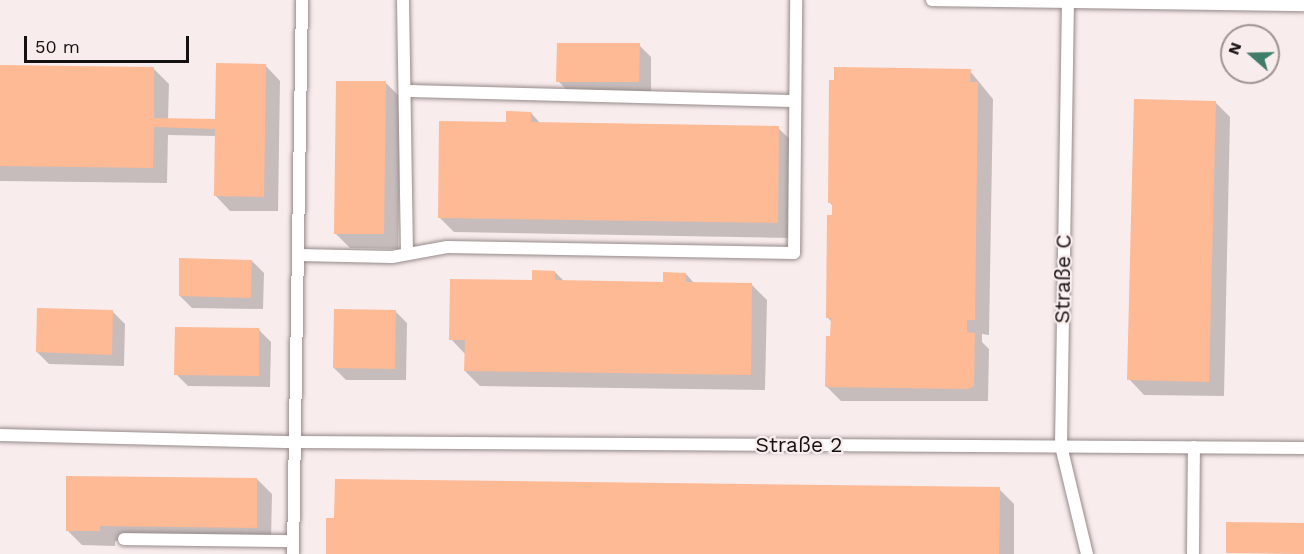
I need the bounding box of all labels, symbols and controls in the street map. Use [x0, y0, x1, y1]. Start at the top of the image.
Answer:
scale bar [27, 24, 192, 62]
north arrow [1220, 24, 1280, 84]
text: 50 m [35, 36, 80, 57]
text: N [1224, 40, 1245, 57]
street label: Straße C [1050, 234, 1076, 324]
street label: Straße 2 [756, 432, 842, 458]

